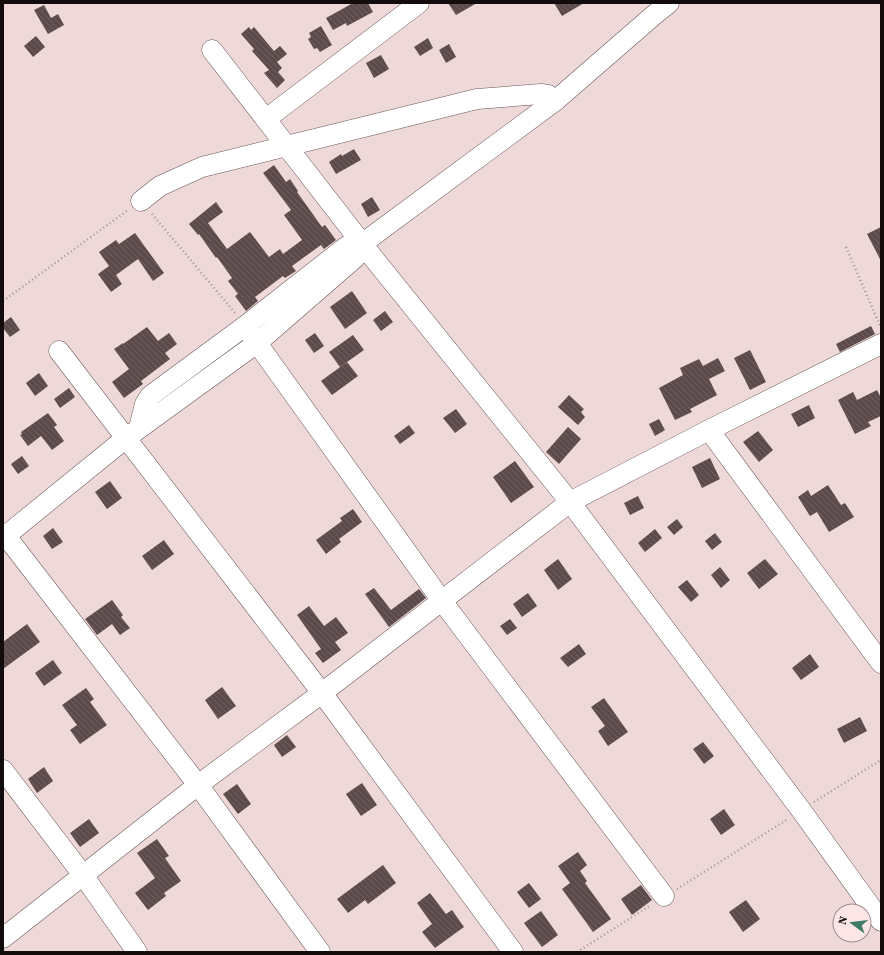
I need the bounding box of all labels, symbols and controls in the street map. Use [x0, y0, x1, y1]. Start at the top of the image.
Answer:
north arrow [832, 903, 872, 943]
text: N [835, 915, 851, 926]

